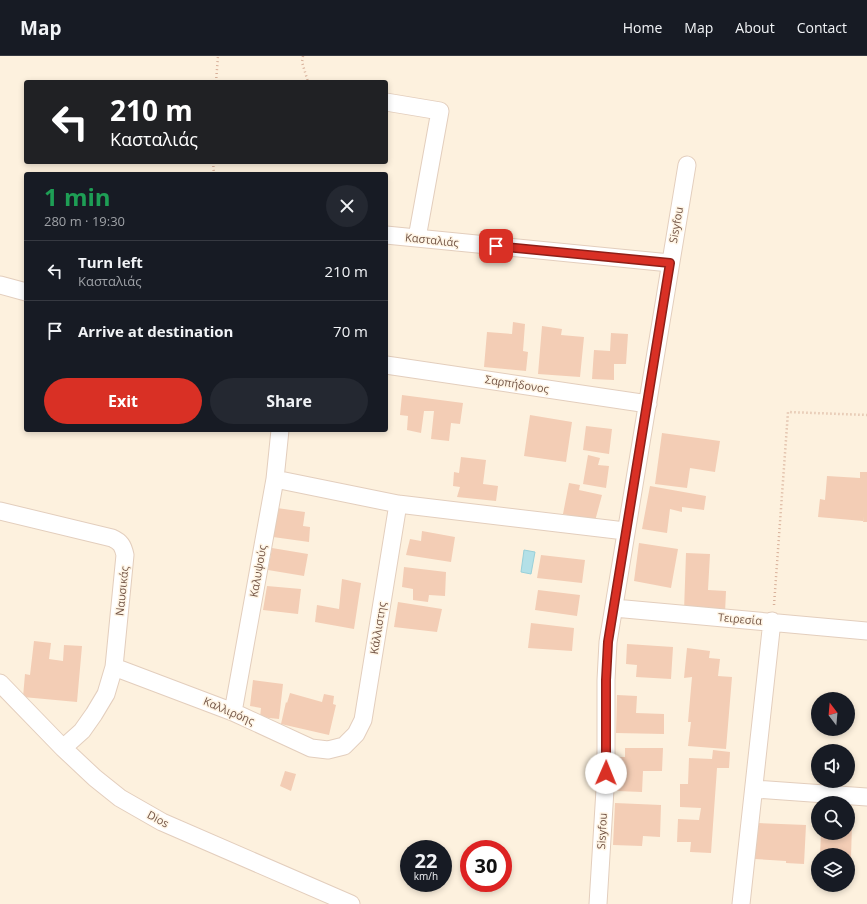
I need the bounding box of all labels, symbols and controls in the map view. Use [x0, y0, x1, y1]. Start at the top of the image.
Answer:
text: Map [20, 15, 61, 41]
text: Home [623, 18, 662, 37]
text: Map [684, 18, 713, 37]
text: About [735, 18, 775, 37]
text: Contact [797, 18, 847, 37]
text: 210 m [110, 91, 193, 129]
icon: left [44, 96, 96, 148]
text: Κασταλιάς [110, 127, 198, 151]
text: 1 min [44, 180, 111, 213]
button: close [326, 185, 368, 227]
street label: Sisyfou [665, 206, 686, 244]
text: 280 m · 19:30 [44, 212, 125, 230]
street label: Κασταλιάς [405, 229, 460, 250]
pin [479, 229, 513, 263]
icon: arrive [485, 235, 507, 257]
text: Turn left [78, 252, 143, 272]
icon: left [44, 260, 66, 282]
text: 210 m [324, 261, 368, 281]
text: Κασταλιάς [78, 272, 142, 290]
icon: arrive [44, 320, 66, 342]
text: Arrive at destination [78, 321, 233, 341]
text: 70 m [333, 321, 368, 341]
street label: Σαρπήδονος [484, 371, 550, 396]
button: Exit [44, 378, 202, 424]
button: Share [210, 378, 368, 424]
street label: Καλυψούς [246, 544, 269, 598]
street label: Ναυσικάς [111, 565, 132, 617]
street label: Κάλλιστης [366, 601, 389, 655]
street label: Τειρεσία [717, 609, 763, 628]
north arrow [811, 692, 855, 736]
map controls [811, 692, 855, 892]
street label: Καλλιρόης [201, 693, 257, 728]
button: sound [811, 744, 855, 788]
position arrow [585, 752, 627, 794]
button: search [811, 796, 855, 840]
street label: Dios [145, 807, 172, 830]
street label: Sisyfou [593, 812, 610, 850]
speed limit sign: 30 [460, 840, 512, 892]
text: 22 [415, 847, 437, 874]
button: layers [811, 848, 855, 892]
text: km/h [414, 869, 438, 883]

